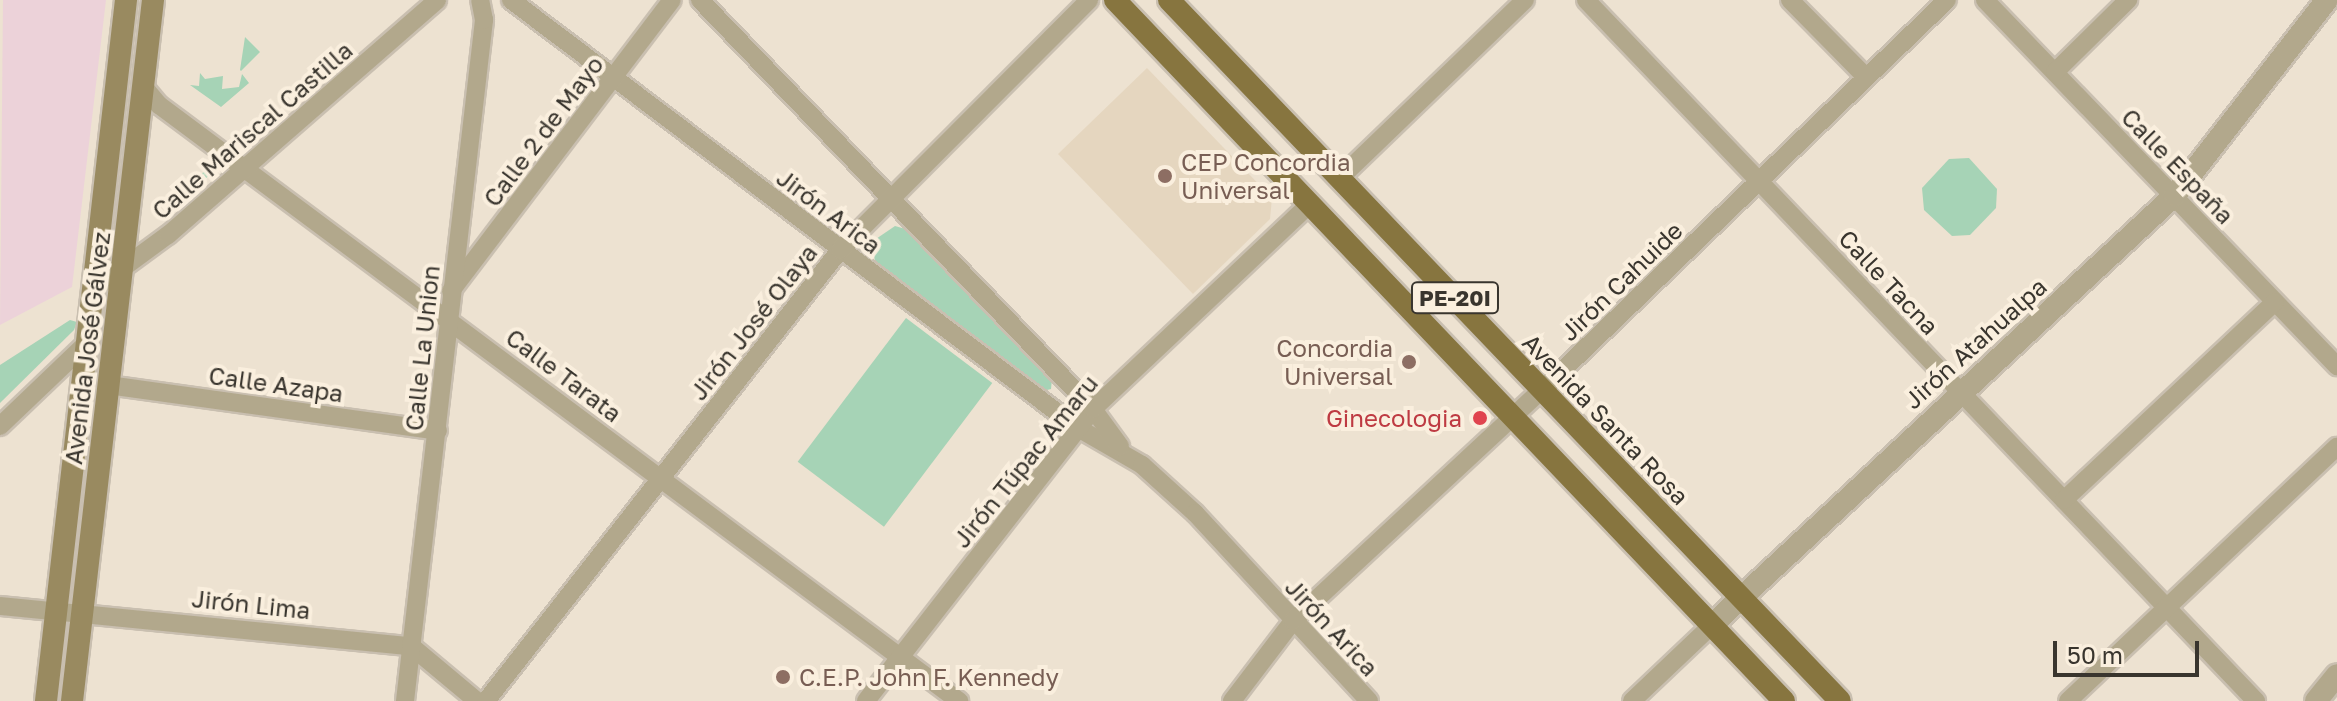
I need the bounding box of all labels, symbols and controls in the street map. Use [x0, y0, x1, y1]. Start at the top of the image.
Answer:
street label: Calle Mariscal Castilla [146, 35, 358, 225]
street label: Calle 2 de Mayo [477, 50, 609, 212]
street label: Calle España [2116, 102, 2240, 230]
place label: CEP Concordia Universal [1181, 148, 1351, 204]
street label: Jirón Arica [771, 163, 887, 259]
marker: CEP Concordia Universal [1156, 167, 1174, 185]
street label: Jirón Cahuide [1554, 216, 1688, 346]
street label: Calle Tacna [1833, 224, 1945, 340]
street label: Avenida José Gálvez [58, 230, 116, 466]
street label: Jirón José Olaya [683, 239, 823, 405]
street label: Calle La Union [399, 264, 445, 432]
street label: Jirón Atahualpa [1898, 272, 2052, 414]
road number: PE-20I [1409, 280, 1501, 316]
street label: Calle Tarata [501, 322, 627, 428]
street label: Avenida Santa Rosa [1517, 328, 1695, 510]
place label: Concordia Universal [1276, 334, 1393, 390]
marker: Concordia Universal [1400, 353, 1418, 371]
street label: Calle Azapa [207, 360, 345, 408]
street label: Jirón Túpac Amaru [947, 369, 1103, 553]
place label: Ginecologia [1326, 404, 1462, 432]
marker: Ginecologia [1469, 407, 1491, 429]
street label: Jirón Arica [1280, 572, 1384, 682]
street label: Jirón Lima [190, 583, 312, 625]
scale bar [2057, 625, 2203, 675]
text: 50 m [2067, 640, 2123, 669]
place label: C.E.P. John F. Kennedy [799, 663, 1059, 691]
marker: C.E.P. John F. Kennedy [774, 668, 792, 686]

